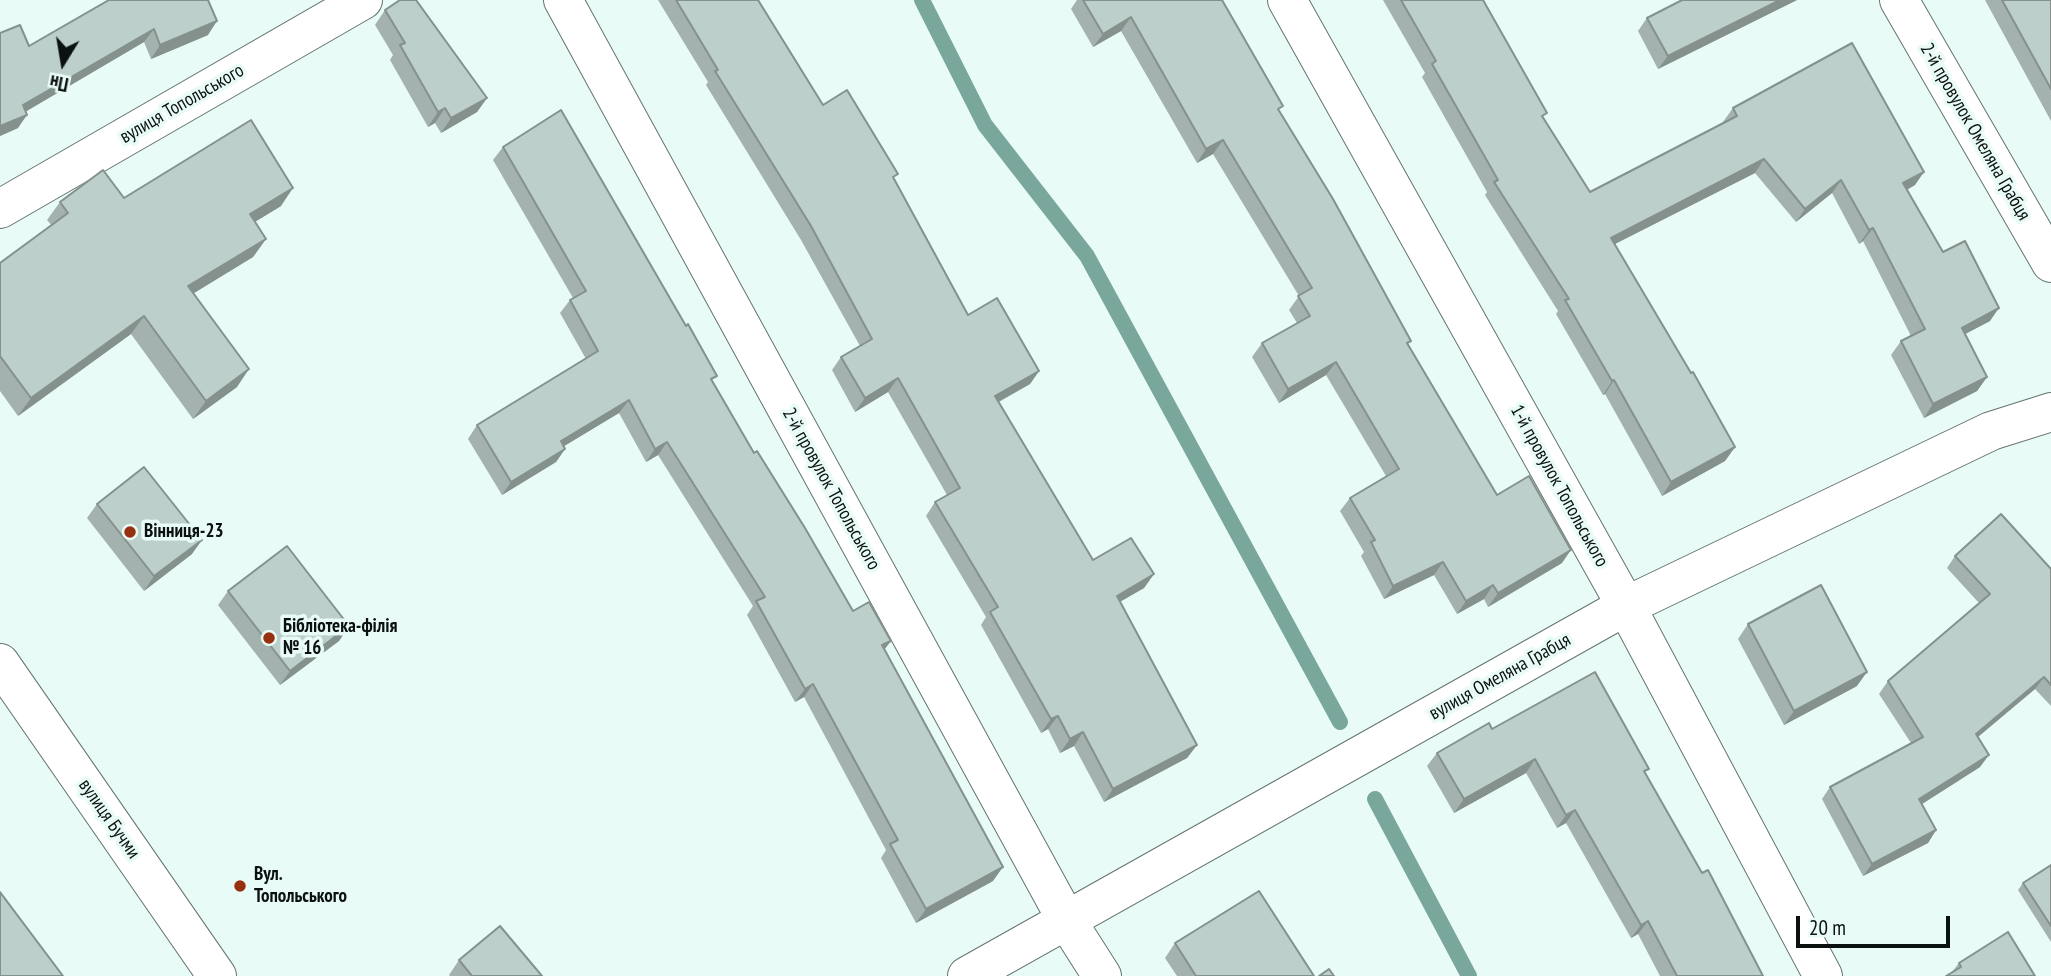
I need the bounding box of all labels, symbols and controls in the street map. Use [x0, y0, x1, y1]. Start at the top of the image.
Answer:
north arrow [28, 28, 98, 98]
street label: 2-й провулок Омеляна Грабця [1915, 39, 2035, 225]
street label: вулиця Топольського [116, 59, 248, 149]
text: Пн [48, 70, 70, 97]
street label: 1-й провулок Топольського [1505, 401, 1613, 571]
street label: 2-й провулок Топольського [777, 404, 885, 574]
place label: Вінниця-23 [144, 521, 224, 543]
marker: Вінниця-23 [122, 524, 138, 540]
place label: Бібліотека-філія № 16 [283, 616, 397, 660]
street label: вулиця Омеляна Грабця [1425, 629, 1575, 725]
marker: Бібліотека-філія № 16 [261, 630, 277, 646]
street label: вулиця Бучми [73, 775, 145, 863]
place label: Вул. Топольського [254, 864, 347, 908]
marker: Вул. Топольського [232, 878, 248, 894]
scale bar [1799, 902, 1953, 946]
text: 20 m [1809, 914, 1846, 941]

